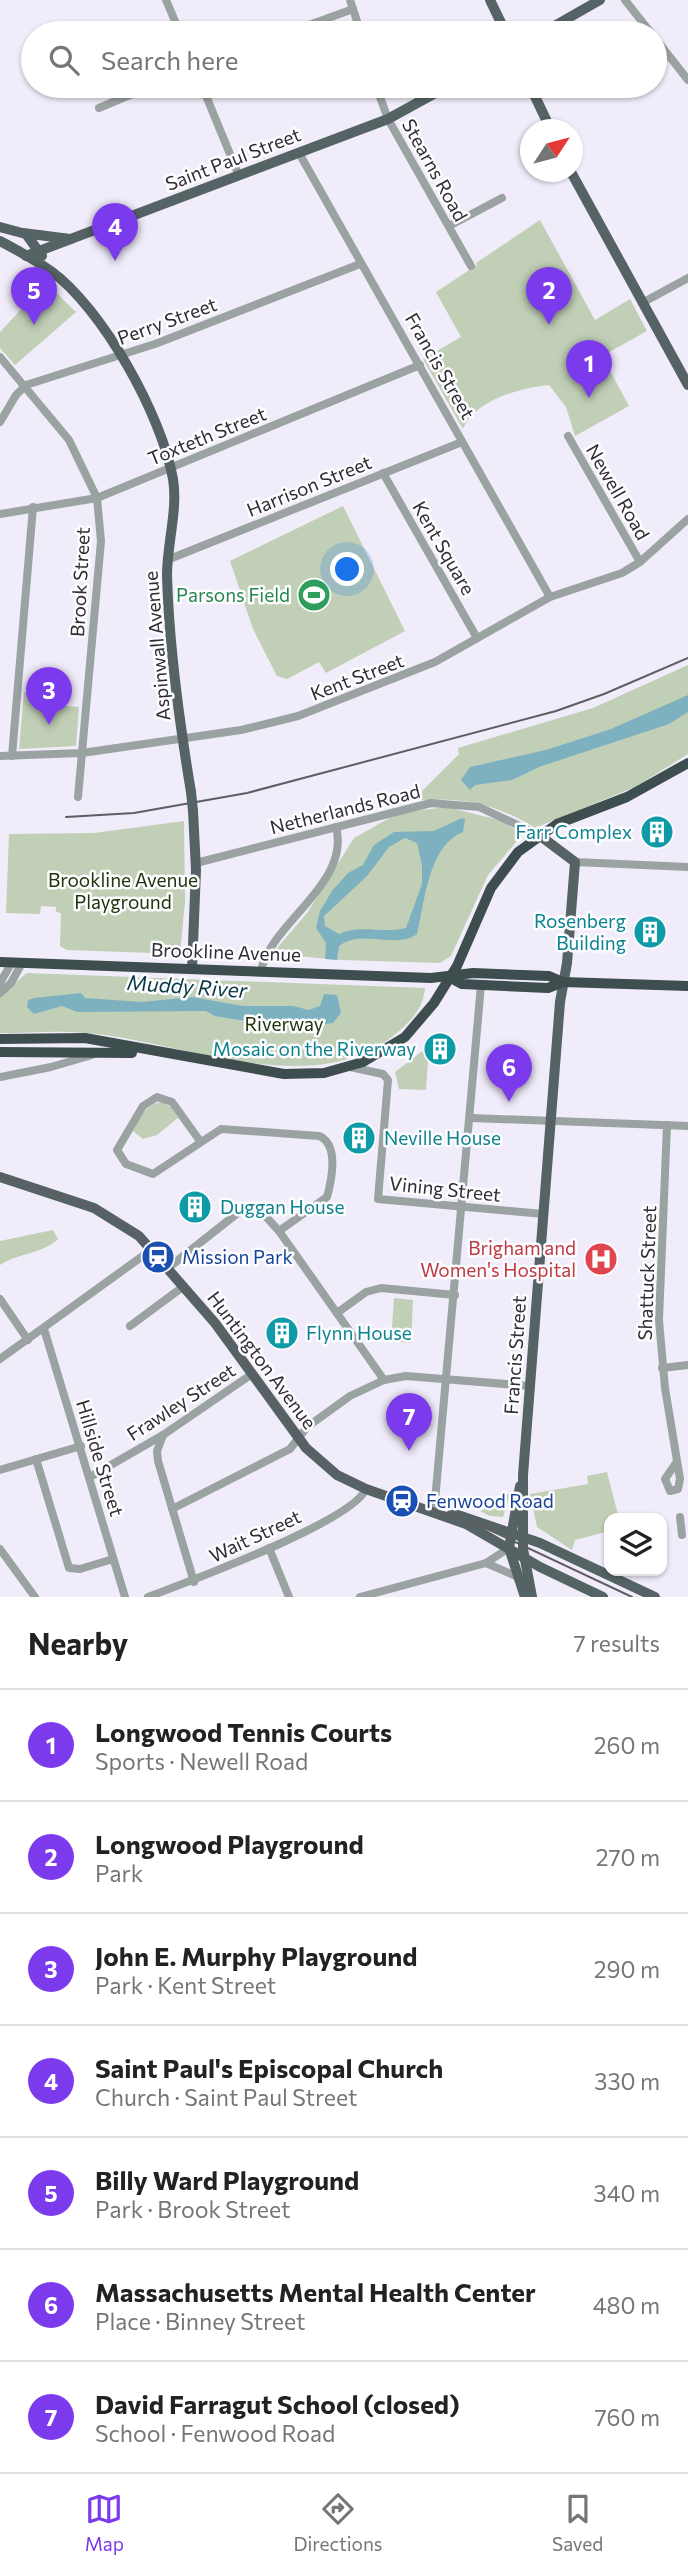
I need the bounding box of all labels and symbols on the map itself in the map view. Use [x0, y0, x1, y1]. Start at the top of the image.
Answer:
street label: Stearns Road [398, 114, 473, 225]
north arrow [520, 119, 583, 182]
street label: Saint Paul Street [162, 122, 304, 195]
pin: 4 [92, 203, 138, 261]
pin: 5 [11, 267, 57, 325]
pin: 2 [526, 267, 572, 325]
street label: Perry Street [114, 292, 220, 349]
street label: Francis Street [401, 308, 480, 423]
pin: 1 [566, 340, 612, 398]
street label: Toxteth Street [144, 401, 269, 470]
street label: Newell Road [582, 440, 655, 544]
street label: Harrison Street [243, 450, 375, 521]
street label: Kent Square [408, 497, 481, 599]
street label: Brook Street [65, 526, 94, 637]
your location [330, 552, 364, 586]
street label: Aspinwall Avenue [139, 570, 175, 722]
sports icon: Parsons Field [295, 576, 333, 614]
place label: Parsons Field [176, 583, 290, 606]
street label: Kent Street [307, 648, 407, 705]
pin: 3 [26, 667, 72, 725]
street label: Netherlands Road [267, 779, 422, 838]
building icon: Farr Complex [638, 813, 676, 851]
place label: Farr Complex [516, 820, 632, 843]
park label: Brookline Avenue Playground [48, 868, 198, 913]
place label: Rosenberg Building [534, 909, 626, 954]
building icon: Rosenberg Building [631, 913, 669, 951]
street label: Brookline Avenue [151, 937, 301, 966]
water label: Muddy River [126, 969, 249, 1002]
park label: Riverway [244, 1012, 324, 1035]
building icon: Mosaic on the Riverway [421, 1030, 459, 1068]
place label: Mosaic on the Riverway [213, 1037, 416, 1060]
pin: 6 [486, 1044, 532, 1102]
building icon: Neville House [340, 1119, 378, 1157]
place label: Neville House [384, 1126, 501, 1149]
street label: Vining Street [388, 1171, 502, 1206]
building icon: Duggan House [176, 1188, 214, 1226]
place label: Duggan House [220, 1195, 344, 1218]
street label: Shattuck Street [633, 1205, 660, 1341]
place label: Brigham and Women's Hospital [420, 1236, 576, 1281]
station icon: Mission Park [139, 1238, 177, 1276]
hospital icon: Brigham and Women's Hospital [582, 1240, 620, 1278]
place label: Mission Park [182, 1245, 293, 1268]
street label: Huntington Avenue [203, 1286, 322, 1433]
street label: Francis Street [499, 1295, 530, 1415]
building icon: Flynn House [263, 1314, 301, 1352]
place label: Flynn House [306, 1321, 412, 1344]
street label: Frawley Street [122, 1358, 239, 1445]
pin: 7 [386, 1393, 432, 1451]
street label: Hillside Street [72, 1397, 129, 1519]
station icon: Fenwood Road [383, 1482, 421, 1520]
place label: Fenwood Road [426, 1489, 554, 1512]
street label: Wait Street [205, 1504, 304, 1567]

